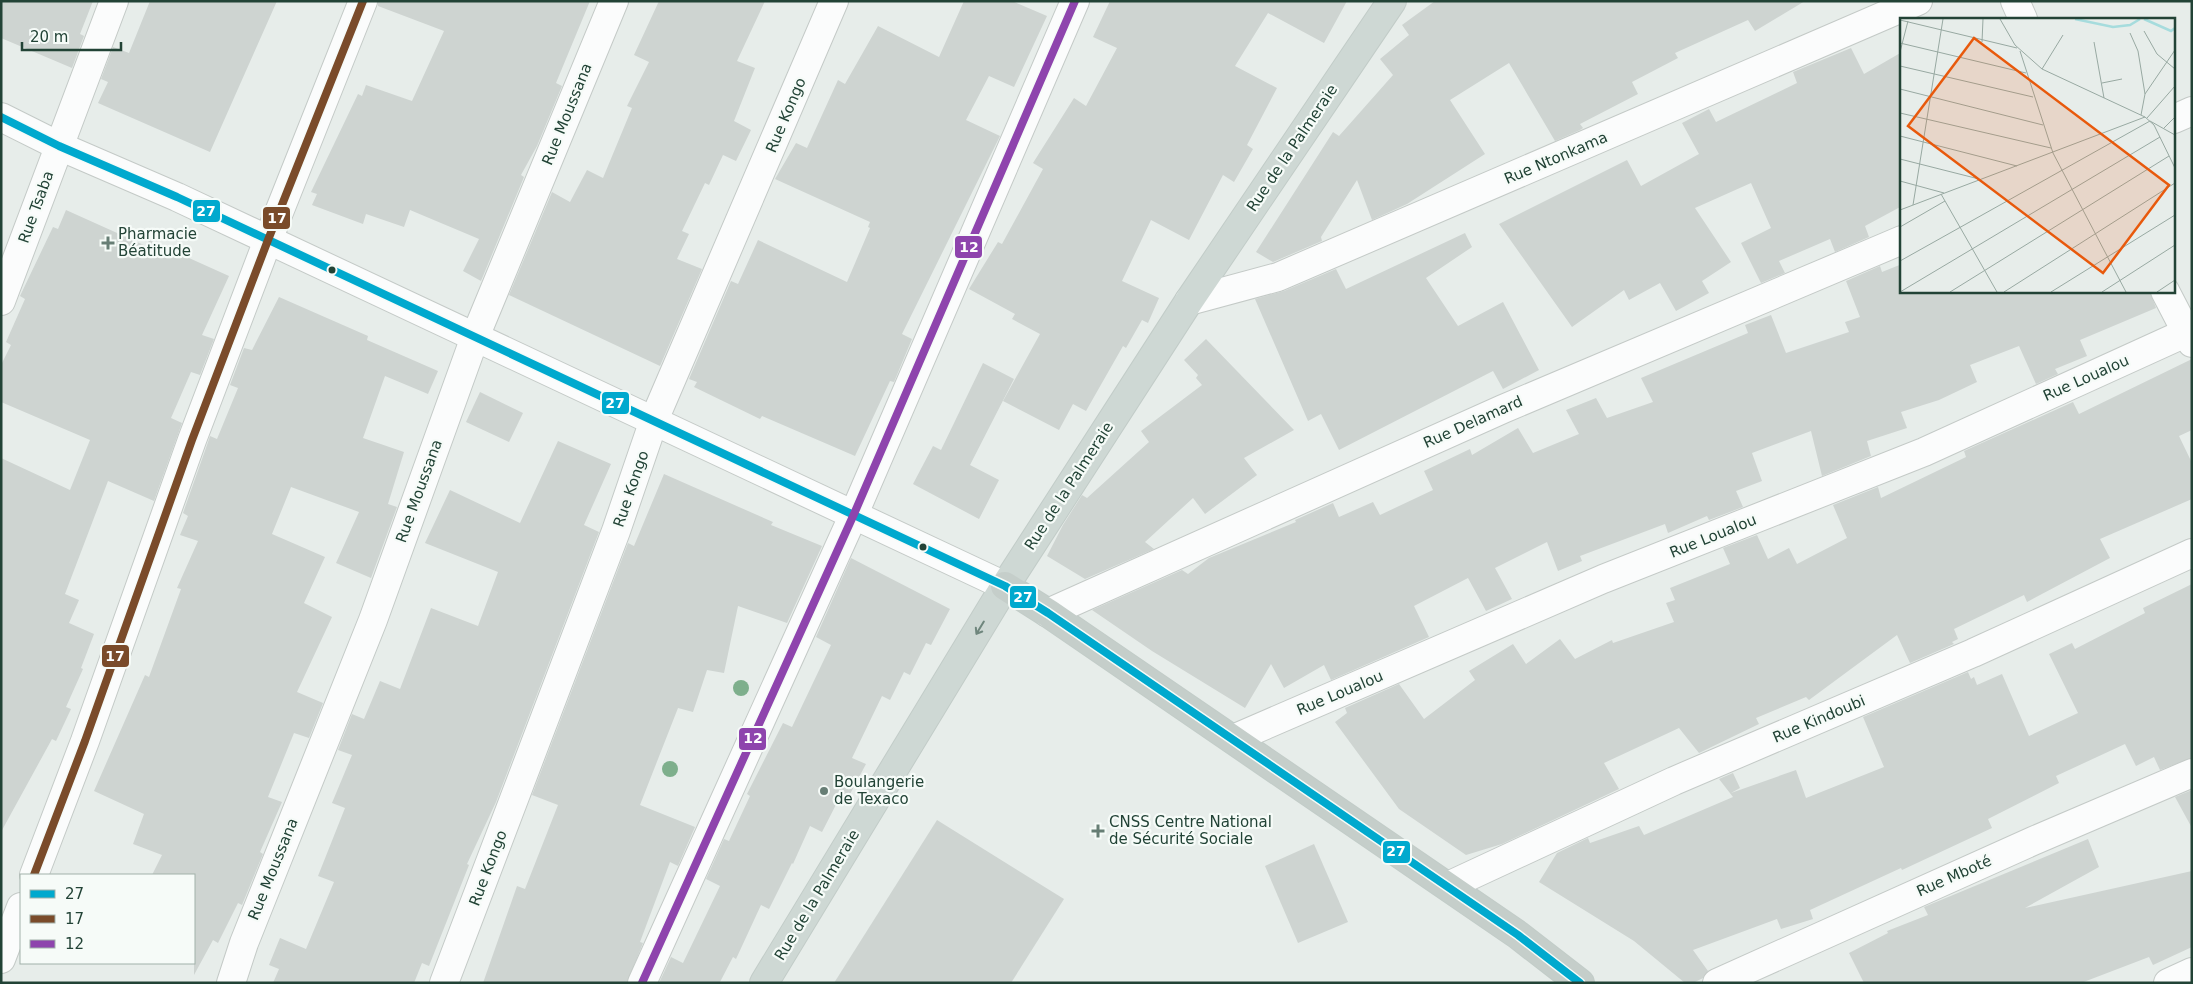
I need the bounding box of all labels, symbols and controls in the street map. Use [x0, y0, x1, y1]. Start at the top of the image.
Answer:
inset map [1900, 18, 2176, 292]
scale bar [22, 20, 121, 52]
text: 20 m [30, 28, 68, 46]
street label: Rue Moussana [538, 60, 596, 168]
street label: Rue Kongo [762, 75, 810, 155]
street label: Rue de la Palmeraie [1243, 81, 1341, 215]
street label: Rue Ntonkama [1502, 128, 1610, 188]
street label: Rue Tsaba [15, 168, 57, 246]
line badge: 27 [192, 199, 221, 223]
text: 27 [196, 203, 216, 219]
line badge: 17 [262, 206, 291, 230]
text: 17 [267, 210, 287, 226]
place label: Pharmacie Béatitude [118, 225, 197, 260]
line badge: 12 [954, 235, 983, 259]
marker: Pharmacie Béatitude [102, 237, 114, 249]
text: 12 [959, 239, 979, 255]
unlabelled marker [327, 265, 337, 275]
street label: Rue Loualou [2040, 351, 2132, 405]
line badge: 27 [601, 391, 630, 415]
street label: Rue Delamard [1421, 392, 1525, 452]
text: 27 [605, 395, 625, 411]
street label: Rue de la Palmeraie [1021, 419, 1117, 553]
street label: Rue Moussana [392, 437, 446, 545]
street label: Rue Kongo [610, 448, 652, 530]
street label: Rue Loualou [1667, 510, 1759, 562]
unlabelled marker [918, 542, 928, 552]
line badge: 27 [1009, 585, 1037, 609]
text: 27 [1013, 589, 1033, 605]
one-way arrow [974, 620, 984, 634]
line badge: 17 [101, 644, 130, 668]
text: 17 [105, 648, 125, 664]
street label: Rue Loualou [1294, 667, 1386, 719]
street label: Rue Kindoubi [1770, 691, 1868, 747]
line badge: 12 [738, 727, 767, 751]
text: 12 [743, 730, 763, 746]
place label: Boulangerie de Texaco [834, 773, 924, 808]
marker: Boulangerie de Texaco [818, 785, 830, 797]
place label: CNSS Centre National de Sécurité Sociale [1109, 813, 1272, 848]
street label: Rue Moussana [244, 815, 302, 923]
marker: CNSS Centre National de Sécurité Sociale [1091, 824, 1105, 838]
street label: Rue de la Palmeraie [771, 826, 863, 964]
street label: Rue Kongo [465, 828, 511, 908]
line badge: 27 [1382, 840, 1411, 864]
text: 27 [1386, 843, 1406, 859]
street label: Rue Mboté [1914, 852, 1994, 900]
legend [20, 874, 195, 964]
text: 27 [65, 885, 84, 903]
text: 17 [65, 910, 84, 928]
text: 12 [65, 935, 84, 953]

